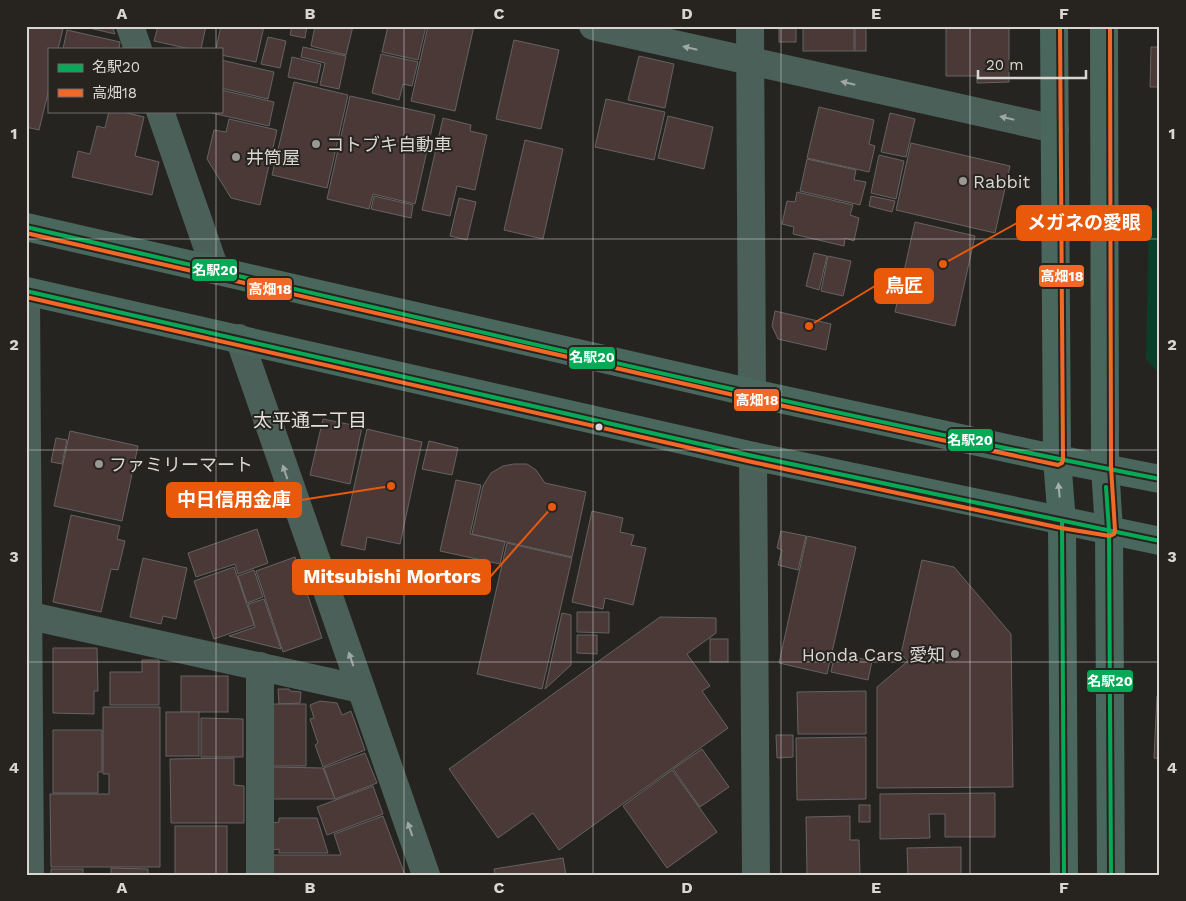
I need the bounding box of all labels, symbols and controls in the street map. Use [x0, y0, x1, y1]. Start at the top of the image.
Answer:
text: A [117, 4, 128, 23]
text: B [305, 4, 316, 23]
text: C [494, 4, 505, 23]
text: D [681, 4, 693, 23]
text: E [871, 4, 881, 23]
text: F [1059, 4, 1069, 23]
one-way arrow [682, 44, 697, 52]
legend [48, 48, 222, 112]
scale bar [978, 48, 1086, 80]
text: 20 m [986, 56, 1024, 74]
text: 名駅20 [92, 58, 140, 76]
one-way arrow [841, 79, 856, 87]
text: 高畑18 [92, 84, 137, 102]
one-way arrow [999, 114, 1015, 122]
text: 1 [11, 124, 17, 143]
text: 1 [1169, 124, 1175, 143]
place label: コトブキ自動車 [326, 134, 452, 155]
marker: コトブキ自動車 [310, 138, 322, 150]
place label: 井筒屋 [246, 147, 300, 168]
marker: 井筒屋 [230, 151, 242, 163]
place label: Rabbit [973, 171, 1031, 192]
marker: Rabbit [957, 175, 969, 187]
callout: メガネの愛眼 [1017, 206, 1151, 240]
text: メガネの愛眼 [1027, 211, 1141, 234]
line badge: 名駅20 [191, 258, 238, 282]
text: 名駅20 [192, 262, 238, 278]
line badge: 高畑18 [1038, 264, 1085, 288]
text: 高畑18 [1041, 268, 1084, 284]
callout: 鳥匠 [875, 269, 933, 303]
text: 鳥匠 [885, 274, 923, 297]
line badge: 高畑18 [246, 277, 293, 301]
text: 高畑18 [249, 281, 292, 297]
text: 2 [9, 335, 19, 354]
text: 2 [1167, 335, 1177, 354]
line badge: 名駅20 [568, 346, 616, 370]
text: 名駅20 [569, 349, 615, 365]
line badge: 高畑18 [733, 388, 780, 412]
text: 高畑18 [736, 392, 779, 408]
district label: 太平通二丁目 [253, 409, 367, 432]
unlabelled marker [594, 422, 604, 432]
line badge: 名駅20 [947, 428, 994, 452]
text: 名駅20 [947, 432, 993, 448]
place label: ファミリーマート [109, 454, 253, 475]
marker: ファミリーマート [93, 458, 105, 470]
one-way arrow [281, 465, 289, 480]
one-way arrow [1055, 482, 1063, 498]
callout: 中日信用金庫 [167, 483, 301, 517]
text: 中日信用金庫 [177, 488, 291, 511]
text: 3 [9, 547, 19, 566]
text: 3 [1167, 547, 1177, 566]
callout: Mitsubishi Mortors [293, 560, 490, 594]
text: Mitsubishi Mortors [303, 565, 481, 588]
place label: Honda Cars 愛知 [802, 644, 945, 665]
marker: Honda Cars 愛知 [949, 648, 961, 660]
one-way arrow [347, 651, 355, 666]
line badge: 名駅20 [1086, 669, 1134, 693]
text: 名駅20 [1087, 673, 1133, 689]
text: 4 [9, 758, 19, 777]
text: 4 [1167, 758, 1177, 777]
one-way arrow [406, 821, 413, 836]
text: A [117, 878, 128, 897]
text: B [305, 878, 316, 897]
text: C [494, 878, 505, 897]
text: D [681, 878, 693, 897]
text: E [871, 878, 881, 897]
text: F [1059, 878, 1069, 897]

